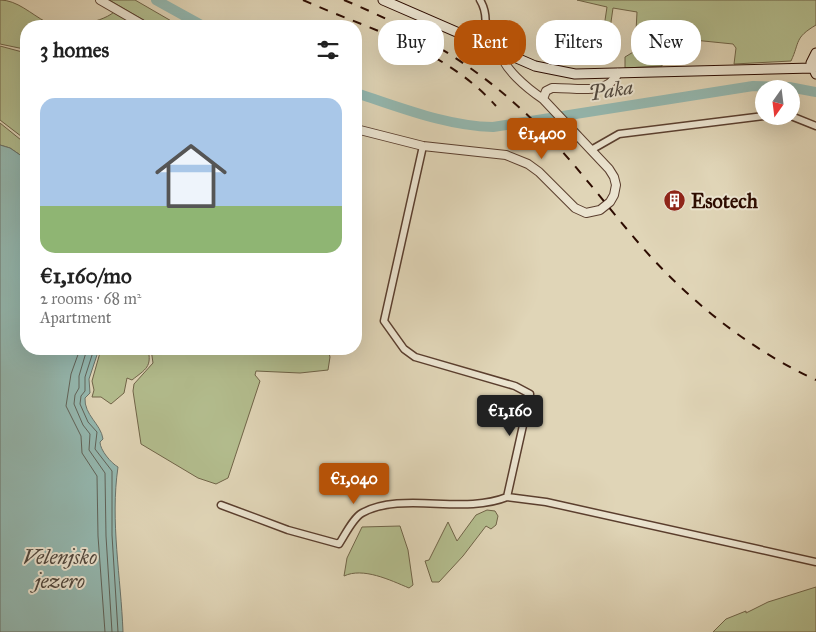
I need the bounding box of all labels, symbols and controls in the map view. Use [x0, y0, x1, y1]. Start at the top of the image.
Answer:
chip: Buy [378, 20, 444, 65]
chip: Rent [454, 20, 526, 65]
chip: Filters [536, 20, 621, 65]
chip: New [631, 20, 701, 65]
icon: filters [314, 36, 342, 64]
text: 3 homes [40, 37, 109, 63]
water label: Paka [587, 74, 635, 106]
north arrow [755, 80, 800, 125]
map controls [755, 80, 800, 125]
pin: €1,400 [501, 118, 583, 160]
text: €1,400 [518, 124, 566, 143]
icon: home [146, 131, 236, 221]
building icon: Esotech [663, 189, 687, 213]
place label: Esotech [691, 189, 759, 213]
text: €1,160/mo [40, 263, 132, 289]
text: 2 rooms · 68 m² [40, 289, 141, 308]
text: Apartment [40, 308, 112, 327]
pin: €1,160 [469, 394, 551, 437]
text: €1,160 [488, 401, 532, 420]
pin: €1,040 [313, 462, 395, 505]
text: €1,040 [330, 469, 378, 488]
water label: Velenjsko jezero [23, 544, 97, 594]

